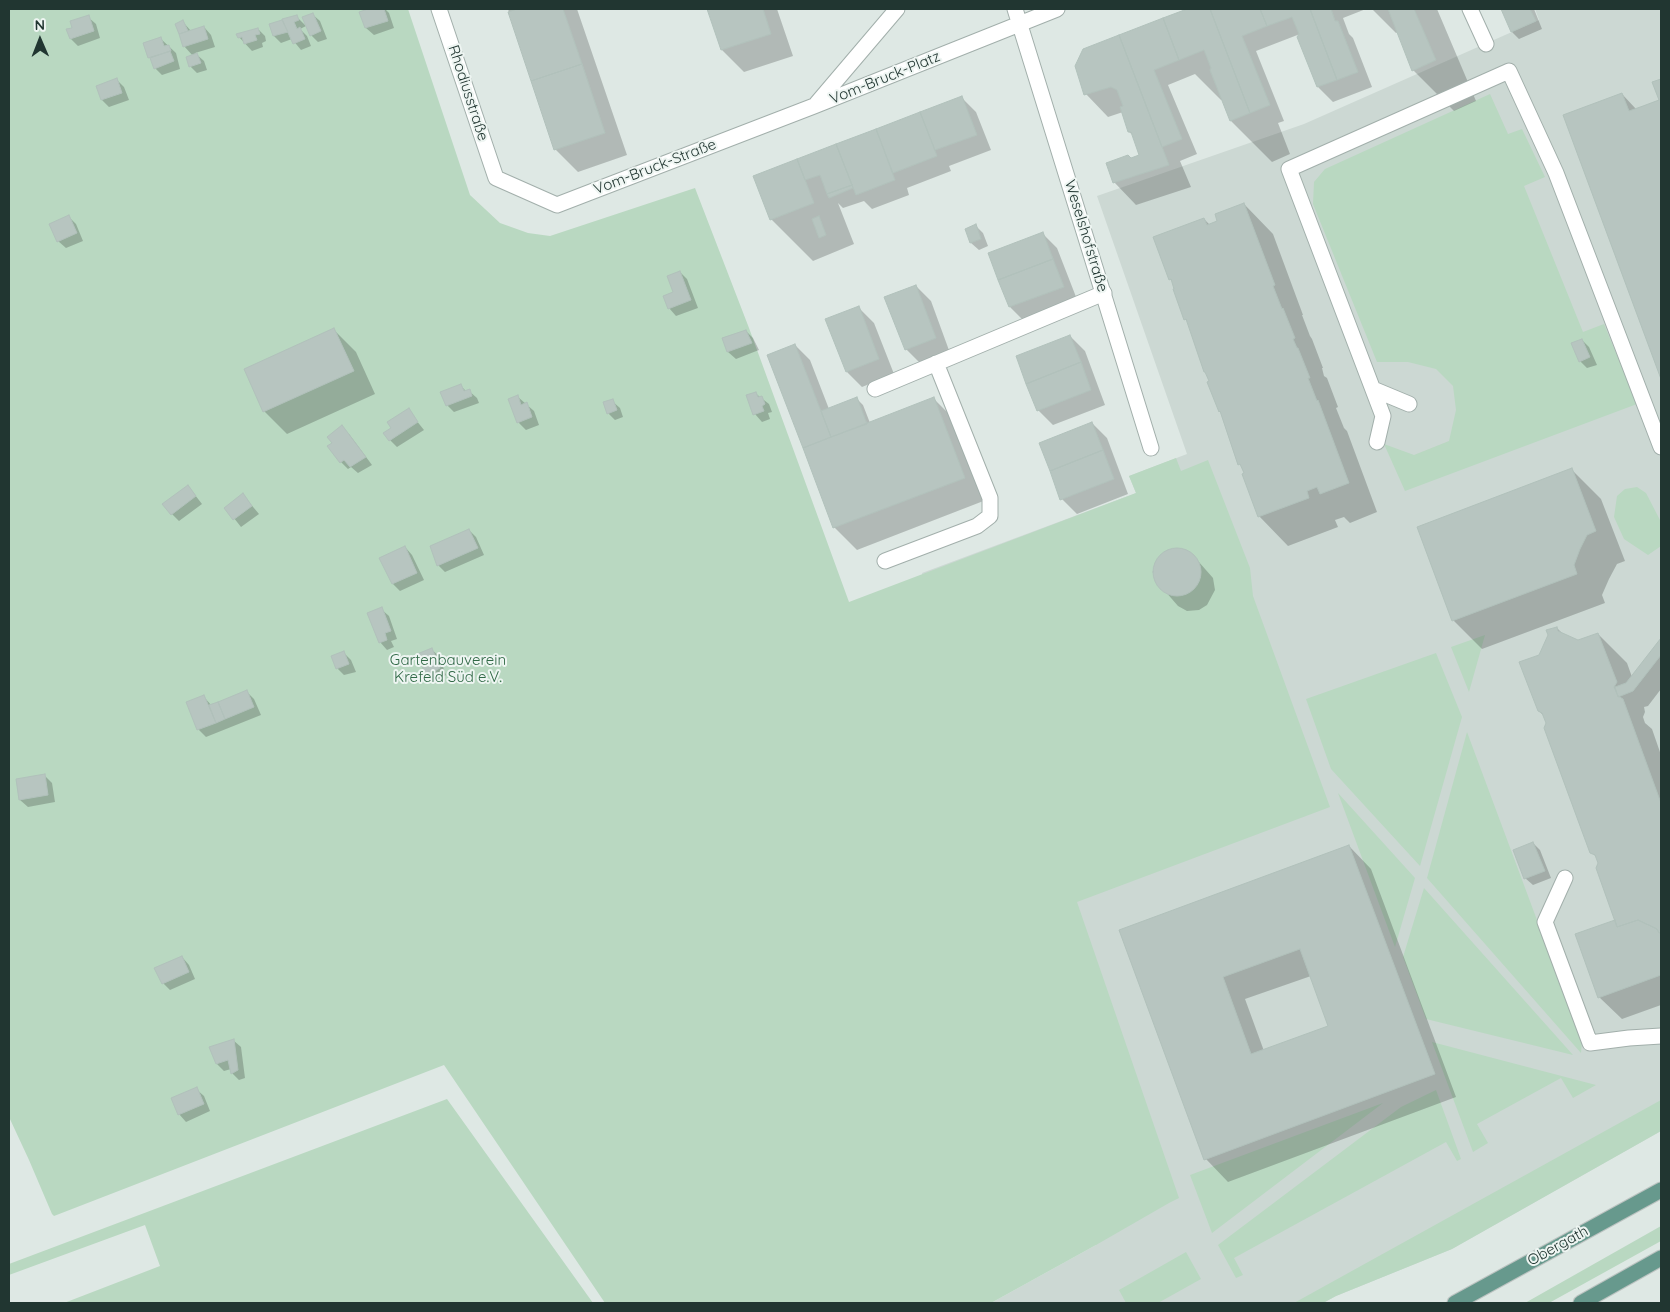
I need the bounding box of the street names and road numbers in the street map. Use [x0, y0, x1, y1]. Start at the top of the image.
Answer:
street label: Rhodiusstraße [444, 43, 492, 143]
street label: Vom-Bruck-Platz [827, 48, 943, 108]
street label: Vom-Bruck-Straße [591, 135, 719, 199]
street label: Weselshofstraße [1060, 178, 1112, 294]
street label: Obergath [1525, 1222, 1591, 1270]

